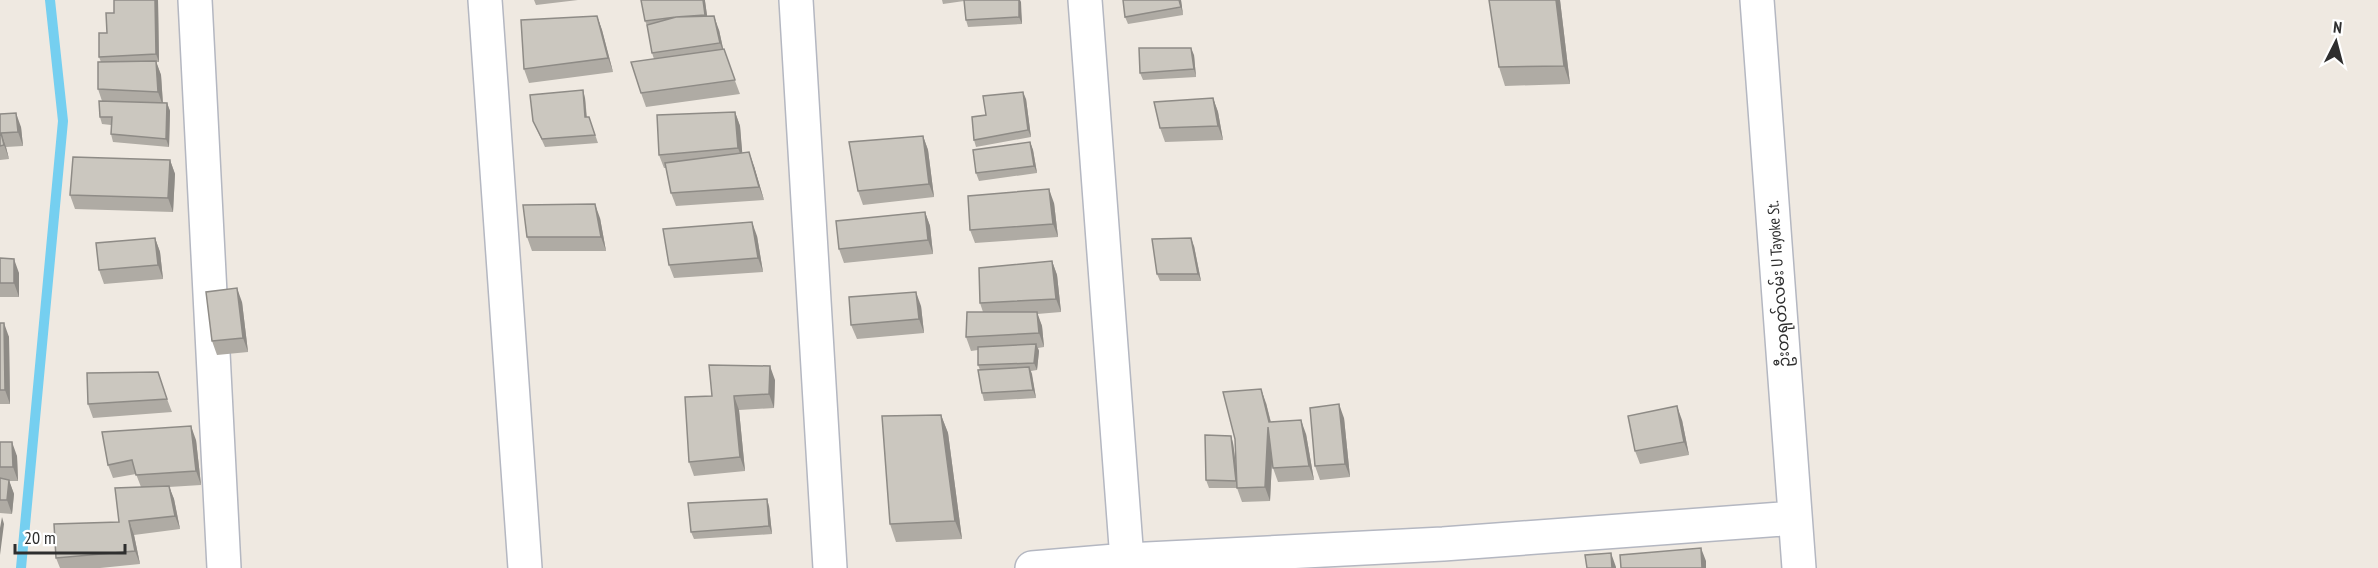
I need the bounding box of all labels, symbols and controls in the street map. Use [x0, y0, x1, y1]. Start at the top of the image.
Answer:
north arrow [2306, 12, 2366, 72]
text: N [2332, 17, 2343, 37]
street label: ဦးတရုတ်လမ်း U Tayoke St. [1761, 199, 1799, 368]
scale bar [15, 517, 124, 555]
text: 20 m [24, 526, 56, 549]

